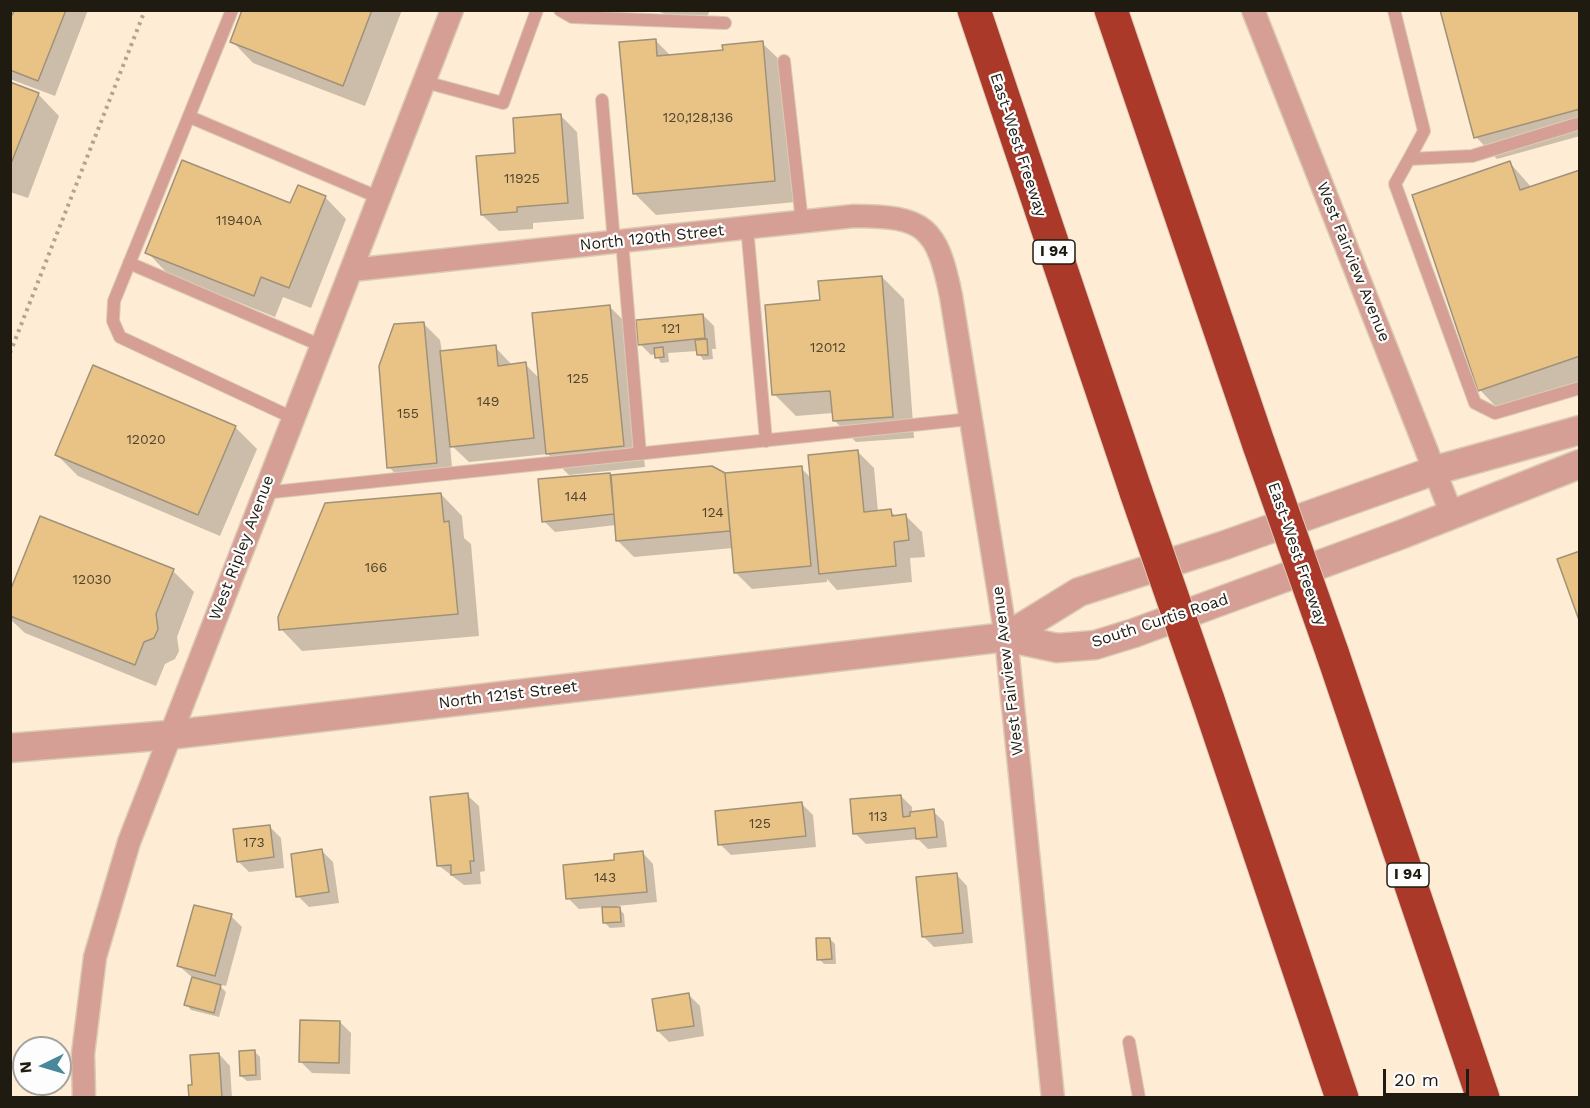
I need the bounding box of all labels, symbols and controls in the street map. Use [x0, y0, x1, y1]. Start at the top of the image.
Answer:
street label: East-West Freeway [986, 71, 1050, 219]
house number: 120,128,136 [663, 110, 733, 126]
house number: 11925 [504, 171, 540, 187]
street label: West Fairview Avenue [1312, 179, 1394, 345]
house number: 11940A [216, 213, 262, 229]
street label: North 120th Street [579, 221, 725, 255]
road number: I 94 [1033, 240, 1075, 264]
house number: 121 [661, 321, 681, 337]
house number: 12012 [810, 340, 846, 356]
house number: 125 [567, 371, 589, 387]
house number: 149 [477, 394, 499, 410]
house number: 155 [397, 406, 419, 422]
house number: 12020 [126, 432, 166, 448]
street label: West Ripley Avenue [206, 473, 278, 623]
street label: East-West Freeway [1263, 480, 1331, 628]
house number: 144 [565, 489, 587, 505]
house number: 124 [702, 505, 724, 521]
house number: 166 [365, 560, 387, 576]
house number: 12030 [73, 572, 111, 588]
street label: West Fairview Avenue [988, 585, 1028, 757]
street label: South Curtis Road [1089, 590, 1231, 652]
street label: North 121st Street [437, 677, 579, 713]
house number: 113 [868, 809, 888, 825]
house number: 125 [749, 816, 771, 832]
house number: 173 [243, 835, 265, 851]
road number: I 94 [1387, 863, 1429, 887]
house number: 143 [594, 870, 616, 886]
north arrow [12, 1036, 72, 1096]
scale bar [1386, 1057, 1472, 1095]
text: N [16, 1061, 36, 1074]
text: 20 m [1394, 1069, 1439, 1090]

